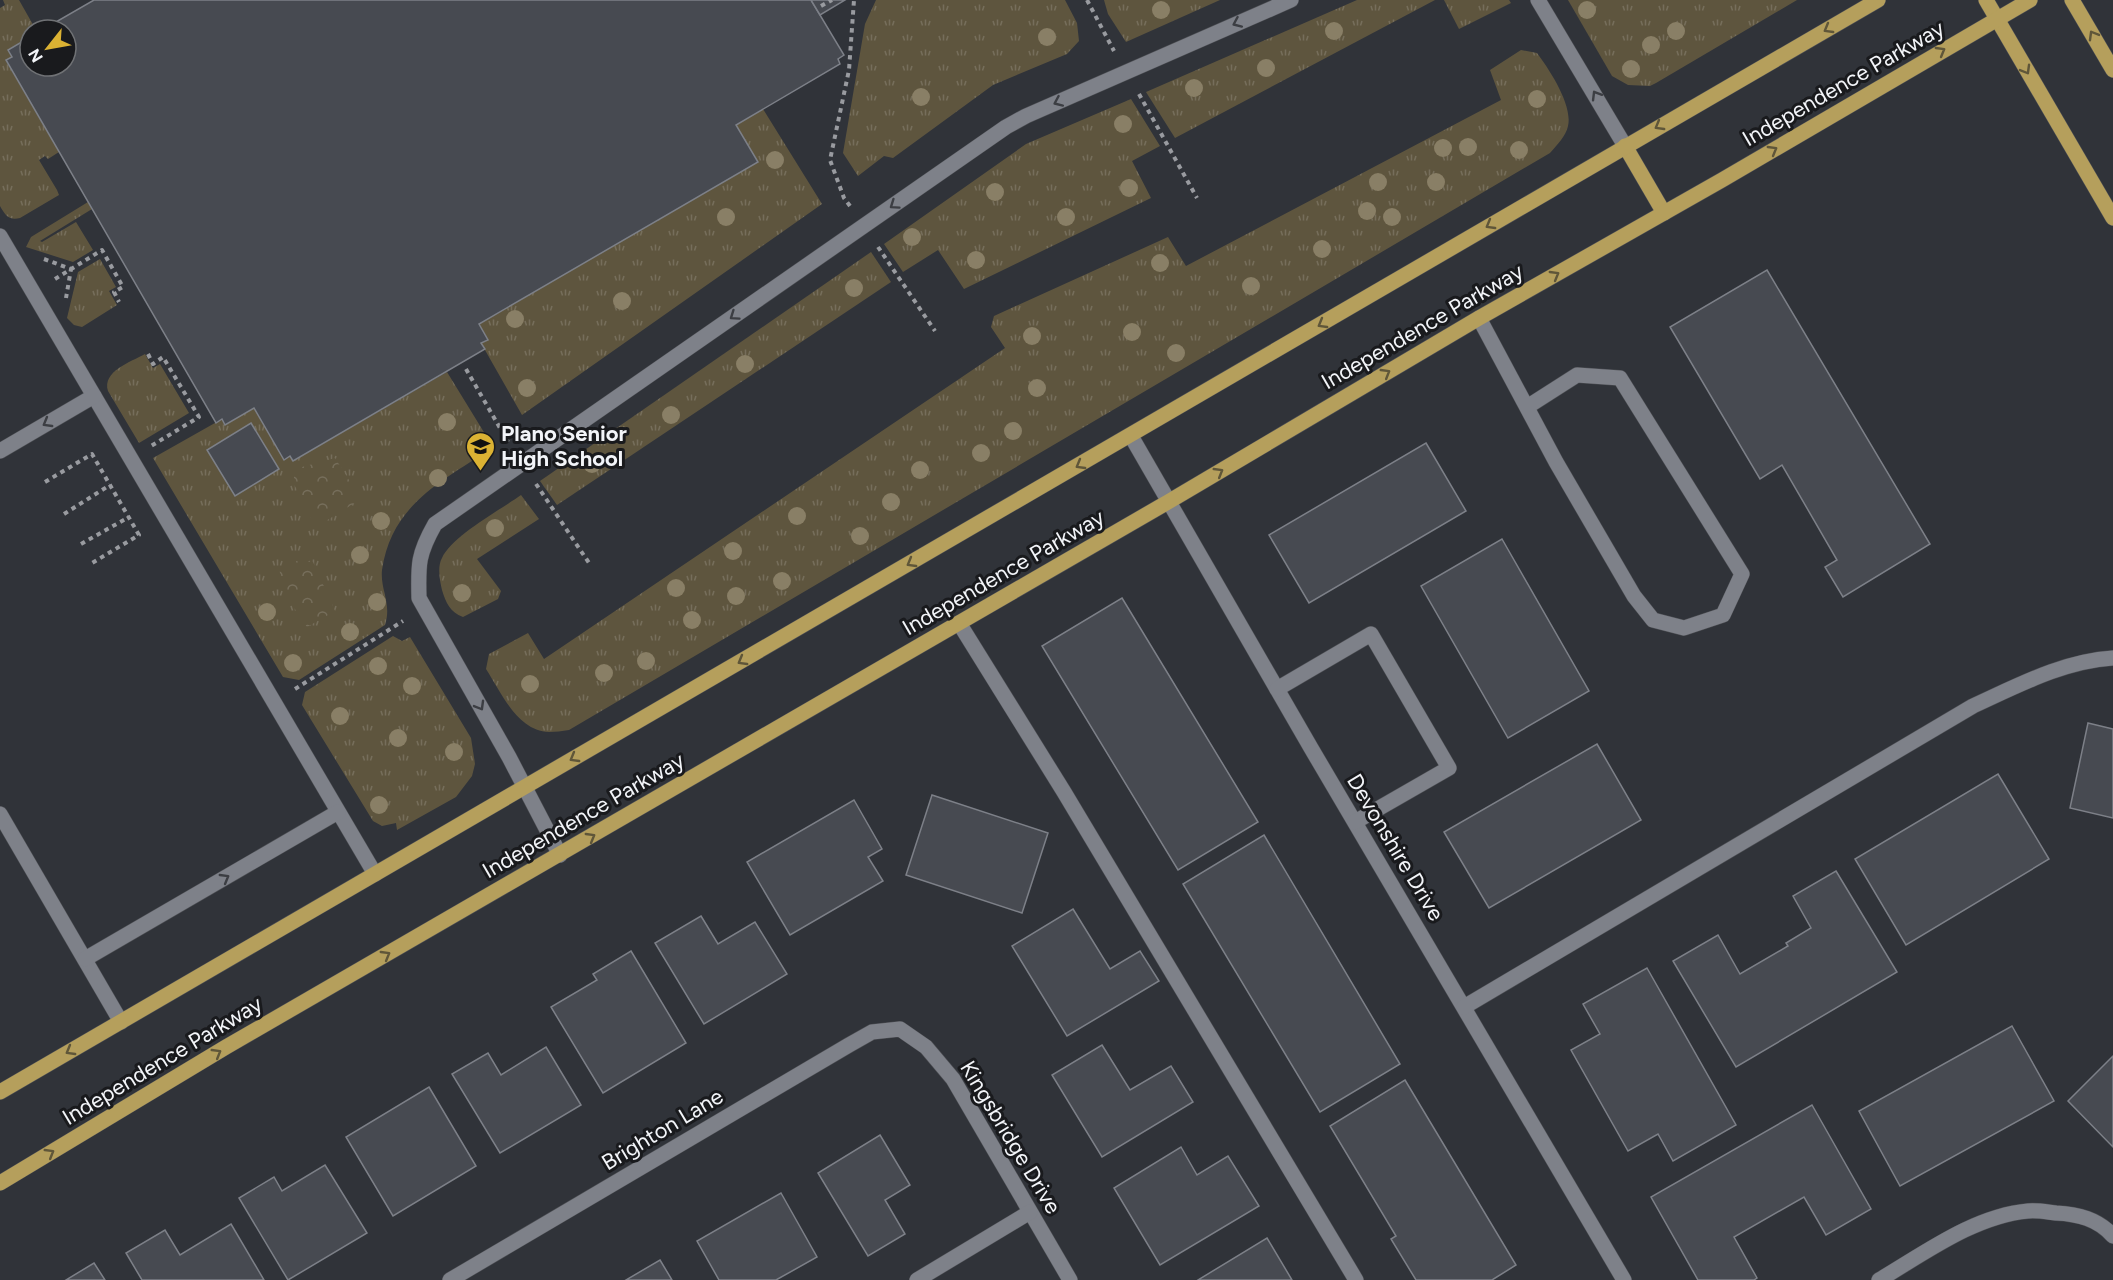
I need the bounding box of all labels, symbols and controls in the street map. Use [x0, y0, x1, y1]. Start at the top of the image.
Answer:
street label: Independence Parkway [1738, 14, 1949, 152]
one-way arrow [1232, 16, 1243, 28]
north arrow [18, 18, 78, 78]
one-way arrow [1823, 22, 1834, 33]
one-way arrow [2088, 31, 2100, 41]
text: N [24, 45, 47, 66]
one-way arrow [1935, 47, 1945, 59]
one-way arrow [2019, 63, 2031, 74]
one-way arrow [1591, 91, 1603, 101]
one-way arrow [1054, 95, 1065, 107]
one-way arrow [1654, 119, 1665, 131]
one-way arrow [1767, 146, 1777, 158]
one-way arrow [889, 198, 900, 209]
one-way arrow [1486, 218, 1496, 229]
street label: Independence Parkway [1317, 257, 1528, 395]
one-way arrow [1549, 270, 1559, 282]
one-way arrow [729, 309, 740, 320]
one-way arrow [1318, 316, 1328, 328]
one-way arrow [1380, 368, 1390, 380]
one-way arrow [43, 416, 53, 428]
place label: Plano Senior High School [501, 420, 628, 472]
school or university icon: Plano Senior High School [464, 430, 496, 472]
one-way arrow [1076, 458, 1086, 470]
one-way arrow [1213, 468, 1223, 480]
street label: Independence Parkway [898, 503, 1109, 641]
one-way arrow [907, 556, 917, 567]
one-way arrow [738, 653, 749, 665]
one-way arrow [472, 700, 484, 710]
street label: Independence Parkway [478, 746, 689, 884]
one-way arrow [570, 751, 580, 762]
street label: Devonshire Drive [1341, 769, 1450, 926]
one-way arrow [585, 832, 595, 844]
one-way arrow [219, 873, 229, 885]
one-way arrow [380, 951, 390, 962]
street label: Independence Parkway [57, 990, 267, 1131]
one-way arrow [66, 1044, 76, 1055]
one-way arrow [211, 1048, 221, 1060]
street label: Kingsbridge Drive [954, 1056, 1067, 1219]
street label: Brighton Lane [597, 1083, 728, 1176]
one-way arrow [44, 1149, 54, 1161]

